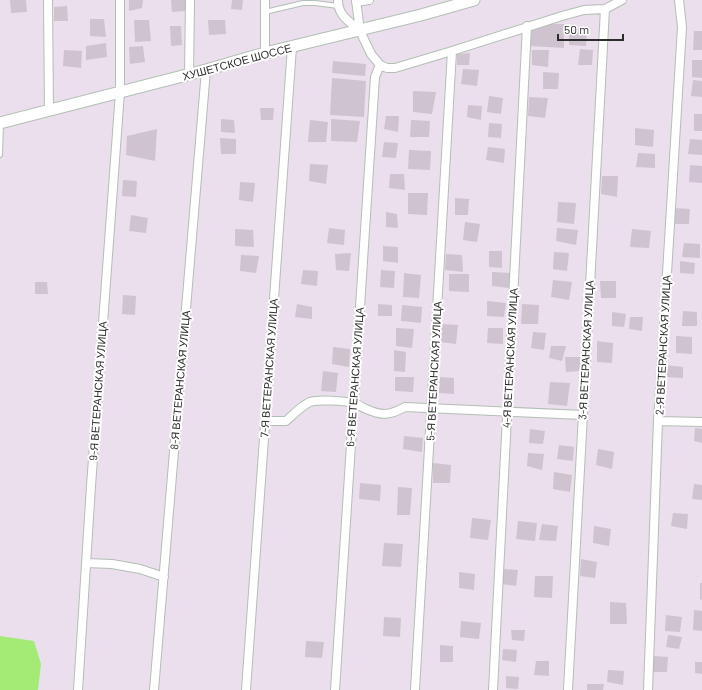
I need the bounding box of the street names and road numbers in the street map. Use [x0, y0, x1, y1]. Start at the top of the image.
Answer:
street label: ХУШЕТСКОЕ ШОССЕ [181, 41, 293, 82]
street label: 2-Я ВЕТЕРАНСКАЯ УЛИЦА [652, 274, 673, 415]
street label: 3-Я ВЕТЕРАНСКАЯ УЛИЦА [575, 279, 596, 420]
street label: 4-Я ВЕТЕРАНСКАЯ УЛИЦА [499, 287, 520, 428]
street label: 7-Я ВЕТЕРАНСКАЯ УЛИЦА [257, 297, 280, 438]
street label: 5-Я ВЕТЕРАНСКАЯ УЛИЦА [423, 300, 444, 441]
street label: 6-Я ВЕТЕРАНСКАЯ УЛИЦА [343, 306, 366, 447]
street label: 8-Я ВЕТЕРАНСКАЯ УЛИЦА [167, 309, 192, 450]
street label: 9-Я ВЕТЕРАНСКАЯ УЛИЦА [86, 320, 109, 461]

